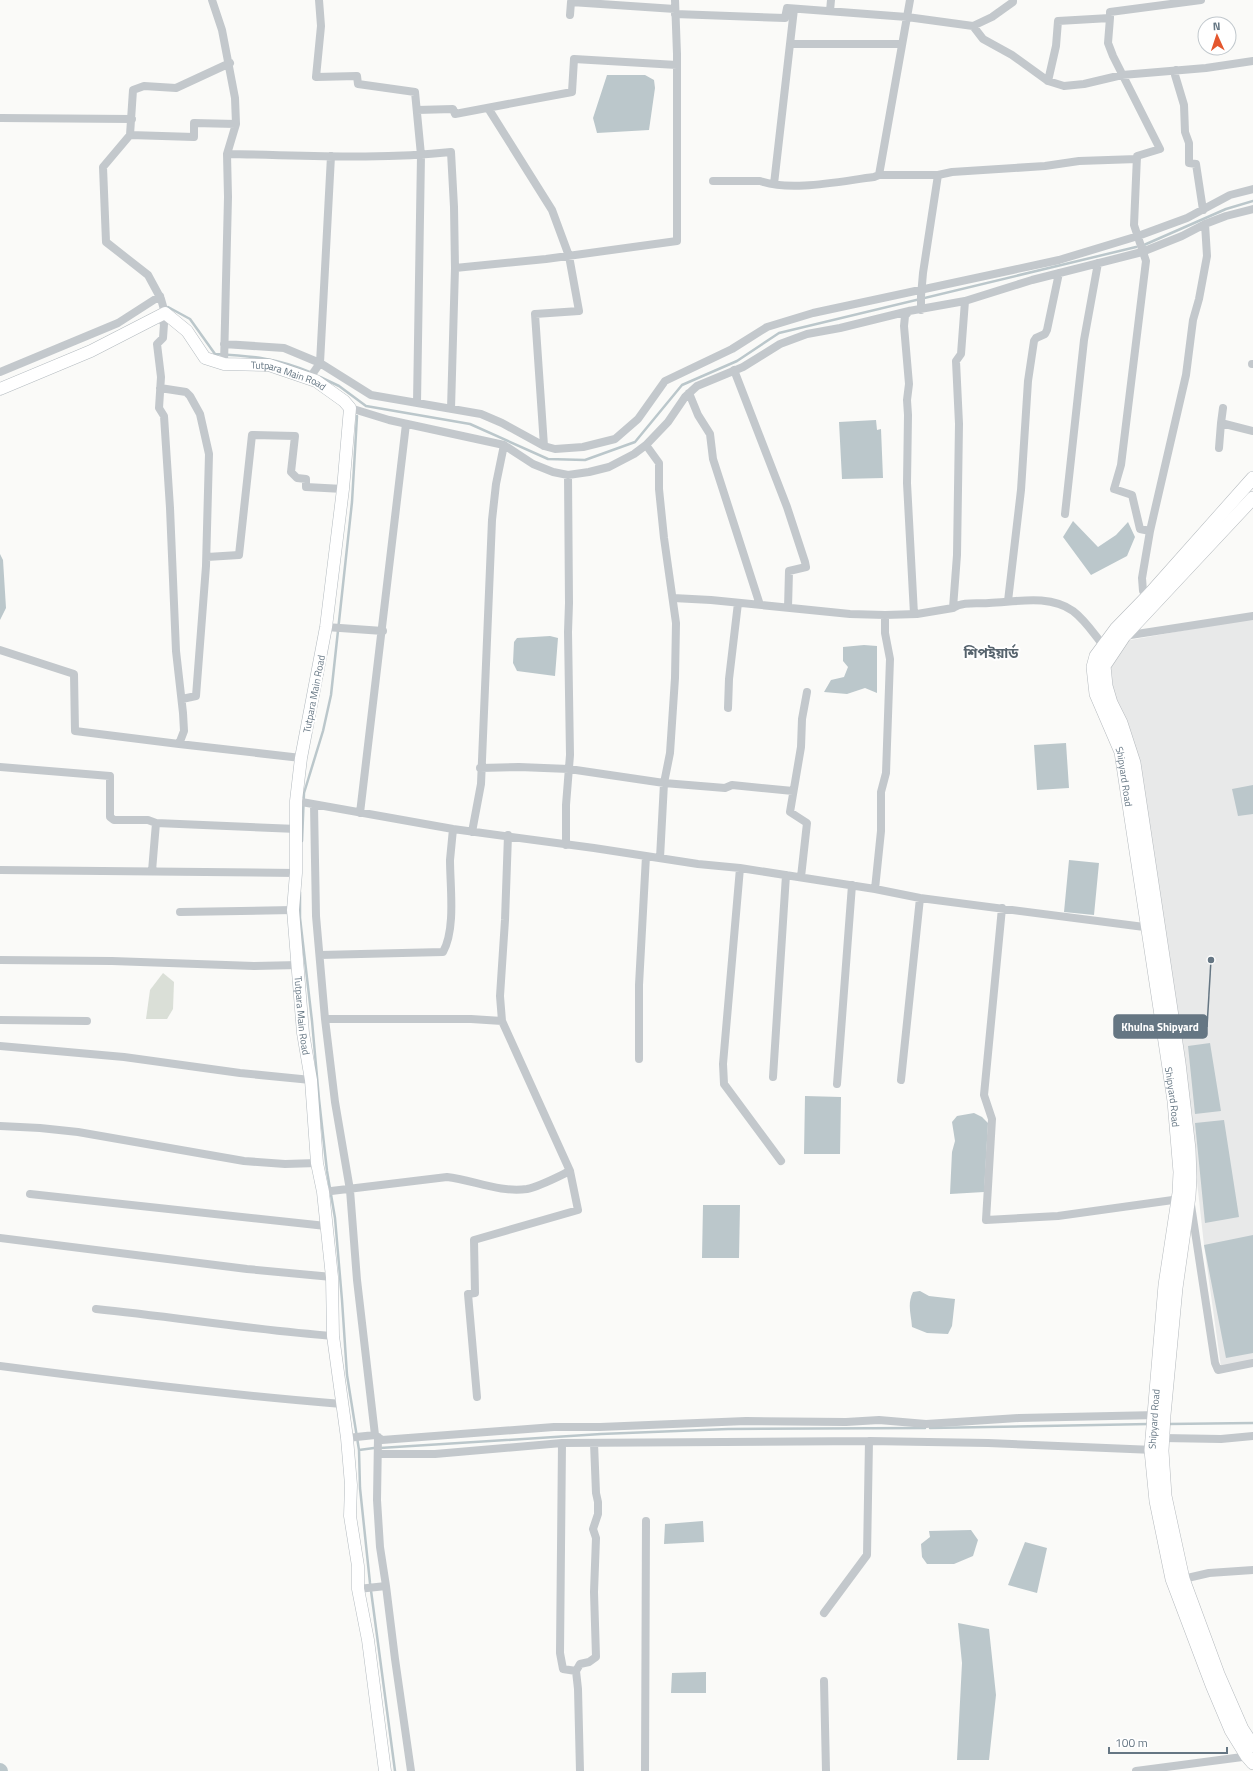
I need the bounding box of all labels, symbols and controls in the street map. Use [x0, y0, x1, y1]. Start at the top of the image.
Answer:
north arrow [1197, 16, 1237, 56]
text: N [1212, 18, 1221, 34]
street label: Tutpara Main Road [251, 357, 330, 394]
district label: শিপইয়ার্ড [963, 642, 1019, 663]
street label: Tutpara Main Road [299, 654, 329, 734]
street label: Shipyard Road [1112, 744, 1137, 807]
street label: Tutpara Main Road [291, 976, 314, 1056]
callout: Khulna Shipyard [1114, 1015, 1207, 1038]
text: Khulna Shipyard [1121, 1019, 1199, 1035]
street label: Shipyard Road [1161, 1066, 1184, 1128]
street label: Shipyard Road [1144, 1388, 1164, 1450]
scale bar [1109, 1729, 1227, 1755]
text: 100 m [1115, 1733, 1148, 1752]

